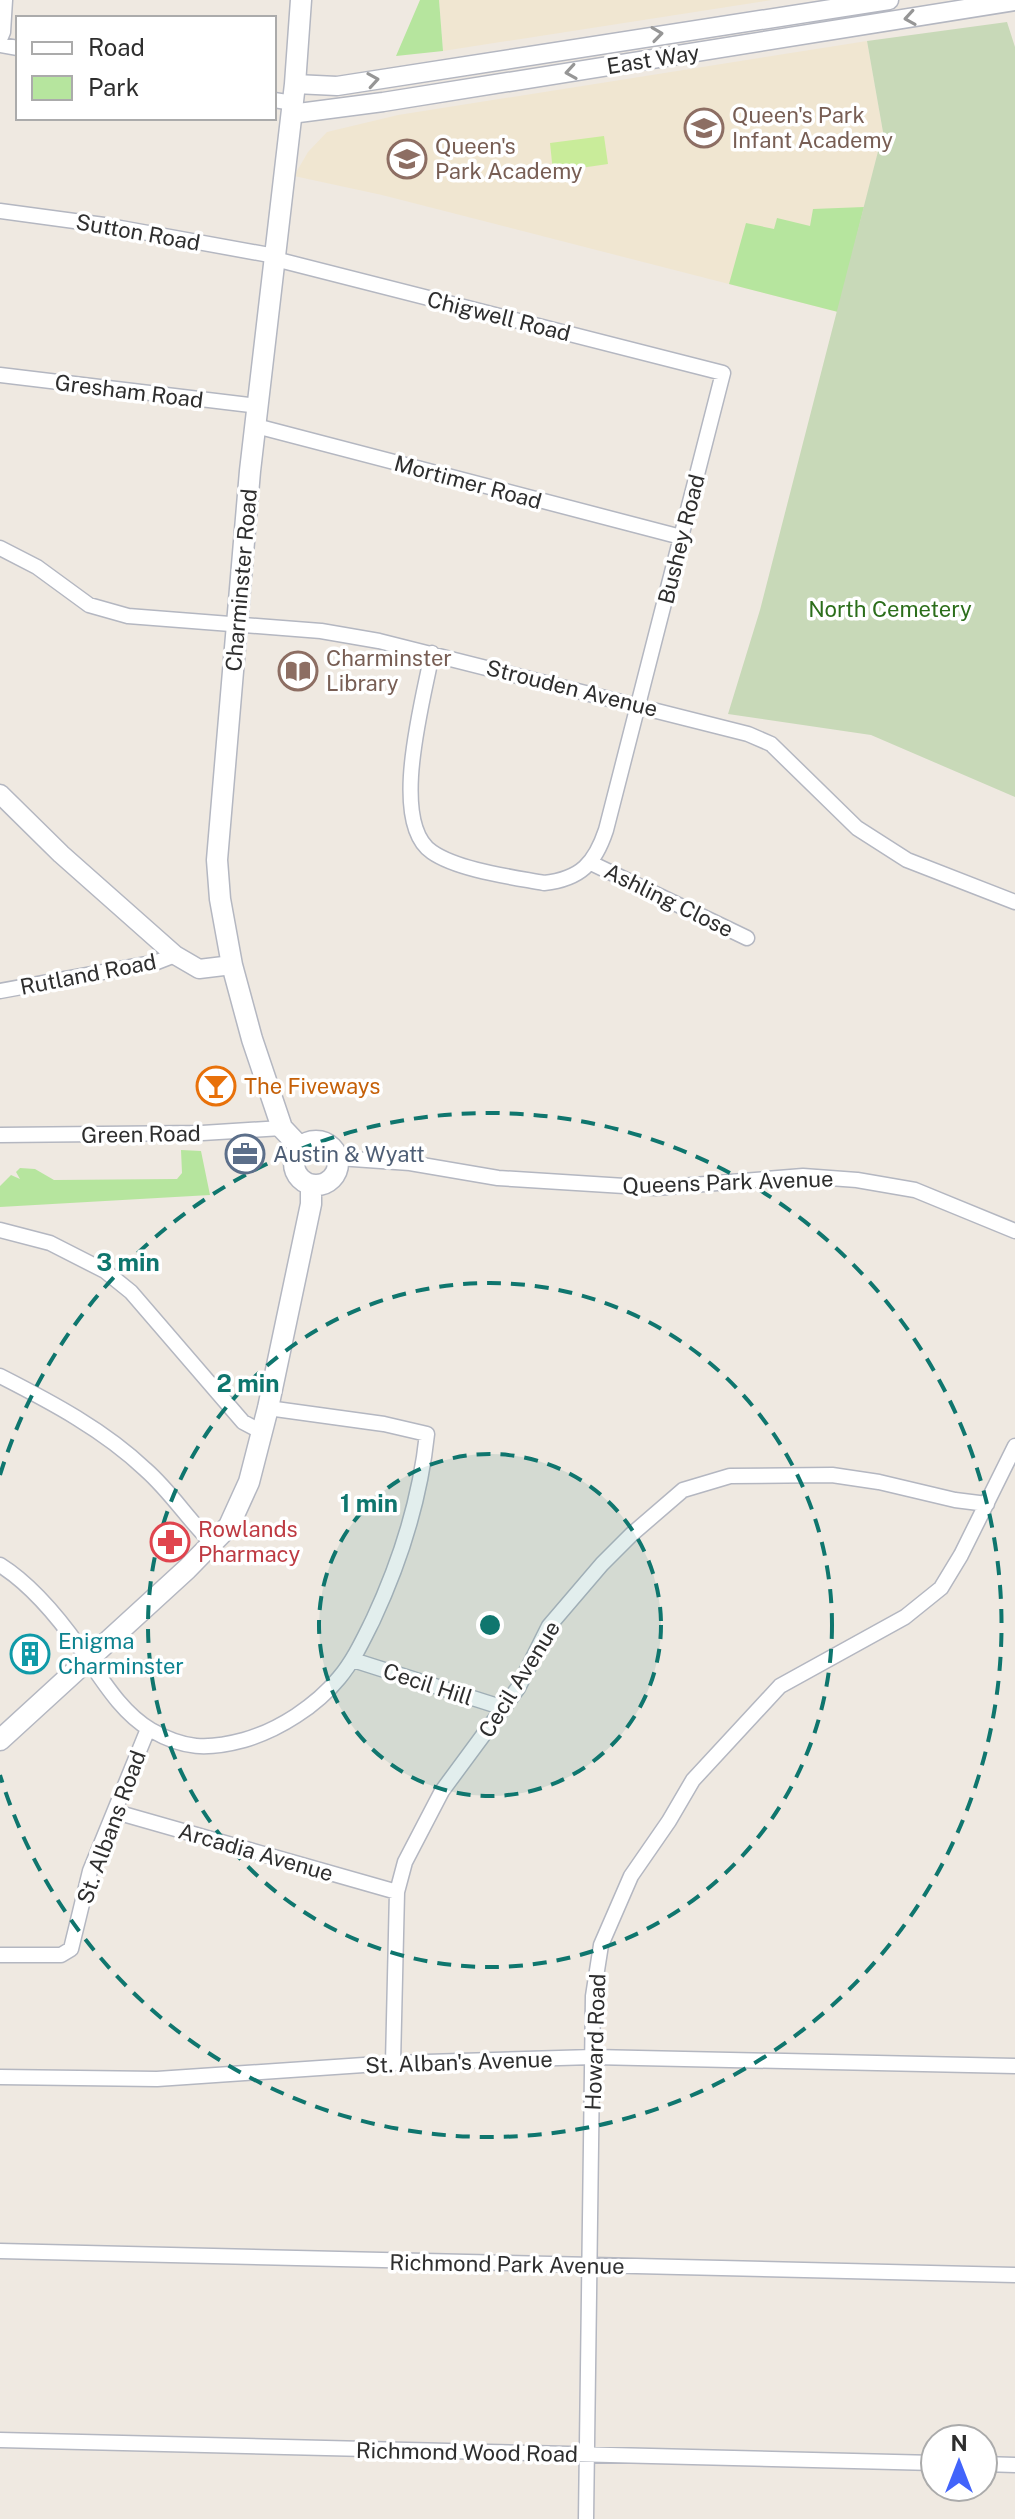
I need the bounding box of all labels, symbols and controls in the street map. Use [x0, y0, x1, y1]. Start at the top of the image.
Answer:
one-way arrow [904, 9, 917, 26]
legend [16, 16, 276, 120]
one-way arrow [650, 26, 664, 43]
text: Road [88, 33, 145, 61]
street label: East Way [605, 39, 701, 79]
one-way arrow [564, 63, 577, 80]
one-way arrow [366, 72, 380, 89]
text: Park [88, 73, 139, 101]
place label: Queen's Park Infant Academy [732, 102, 893, 153]
school or university icon: Queen's Park Infant Academy [683, 107, 725, 149]
place label: Queen's Park Academy [435, 133, 583, 184]
school or university icon: Queen's Park Academy [386, 138, 428, 180]
street label: Sutton Road [74, 208, 202, 256]
street label: Chigwell Road [425, 286, 573, 346]
street label: Gresham Road [53, 369, 205, 413]
street label: Mortimer Road [391, 450, 545, 514]
street label: Bushey Road [652, 471, 710, 607]
street label: Charminster Road [220, 488, 262, 672]
park label: North Cemetery [808, 596, 972, 622]
place label: Charminster Library [326, 645, 452, 696]
library icon: Charminster Library [277, 650, 319, 692]
street label: Strouden Avenue [484, 654, 660, 722]
street label: Ashling Close [600, 858, 738, 942]
street label: Rutland Road [18, 948, 158, 1000]
bar icon: The Fiveways [195, 1065, 237, 1107]
place label: The Fiveways [244, 1073, 380, 1099]
street label: Green Road [81, 1120, 201, 1148]
office icon: Austin & Wyatt [224, 1133, 266, 1175]
place label: Austin & Wyatt [273, 1141, 425, 1167]
street label: Queens Park Avenue [622, 1165, 834, 1199]
text: 3 min [96, 1248, 160, 1276]
text: 2 min [217, 1369, 279, 1397]
text: 1 min [340, 1489, 398, 1517]
place label: Rowlands Pharmacy [198, 1516, 300, 1567]
pharmacy icon: Rowlands Pharmacy [149, 1521, 191, 1563]
centre of rings [476, 1611, 504, 1639]
street label: Cecil Avenue [473, 1616, 565, 1742]
place label: Enigma Charminster [58, 1628, 184, 1679]
building icon: Enigma Charminster [9, 1633, 51, 1675]
street label: Cecil Hill [380, 1657, 476, 1711]
street label: St. Albans Road [71, 1747, 151, 1907]
street label: Arcadia Avenue [176, 1817, 336, 1887]
street label: Howard Road [580, 1973, 610, 2111]
street label: St. Alban's Avenue [365, 2046, 553, 2078]
street label: Richmond Park Avenue [389, 2249, 625, 2279]
north arrow [919, 2423, 999, 2503]
text: N [950, 2430, 968, 2456]
street label: Richmond Wood Road [356, 2437, 578, 2467]

